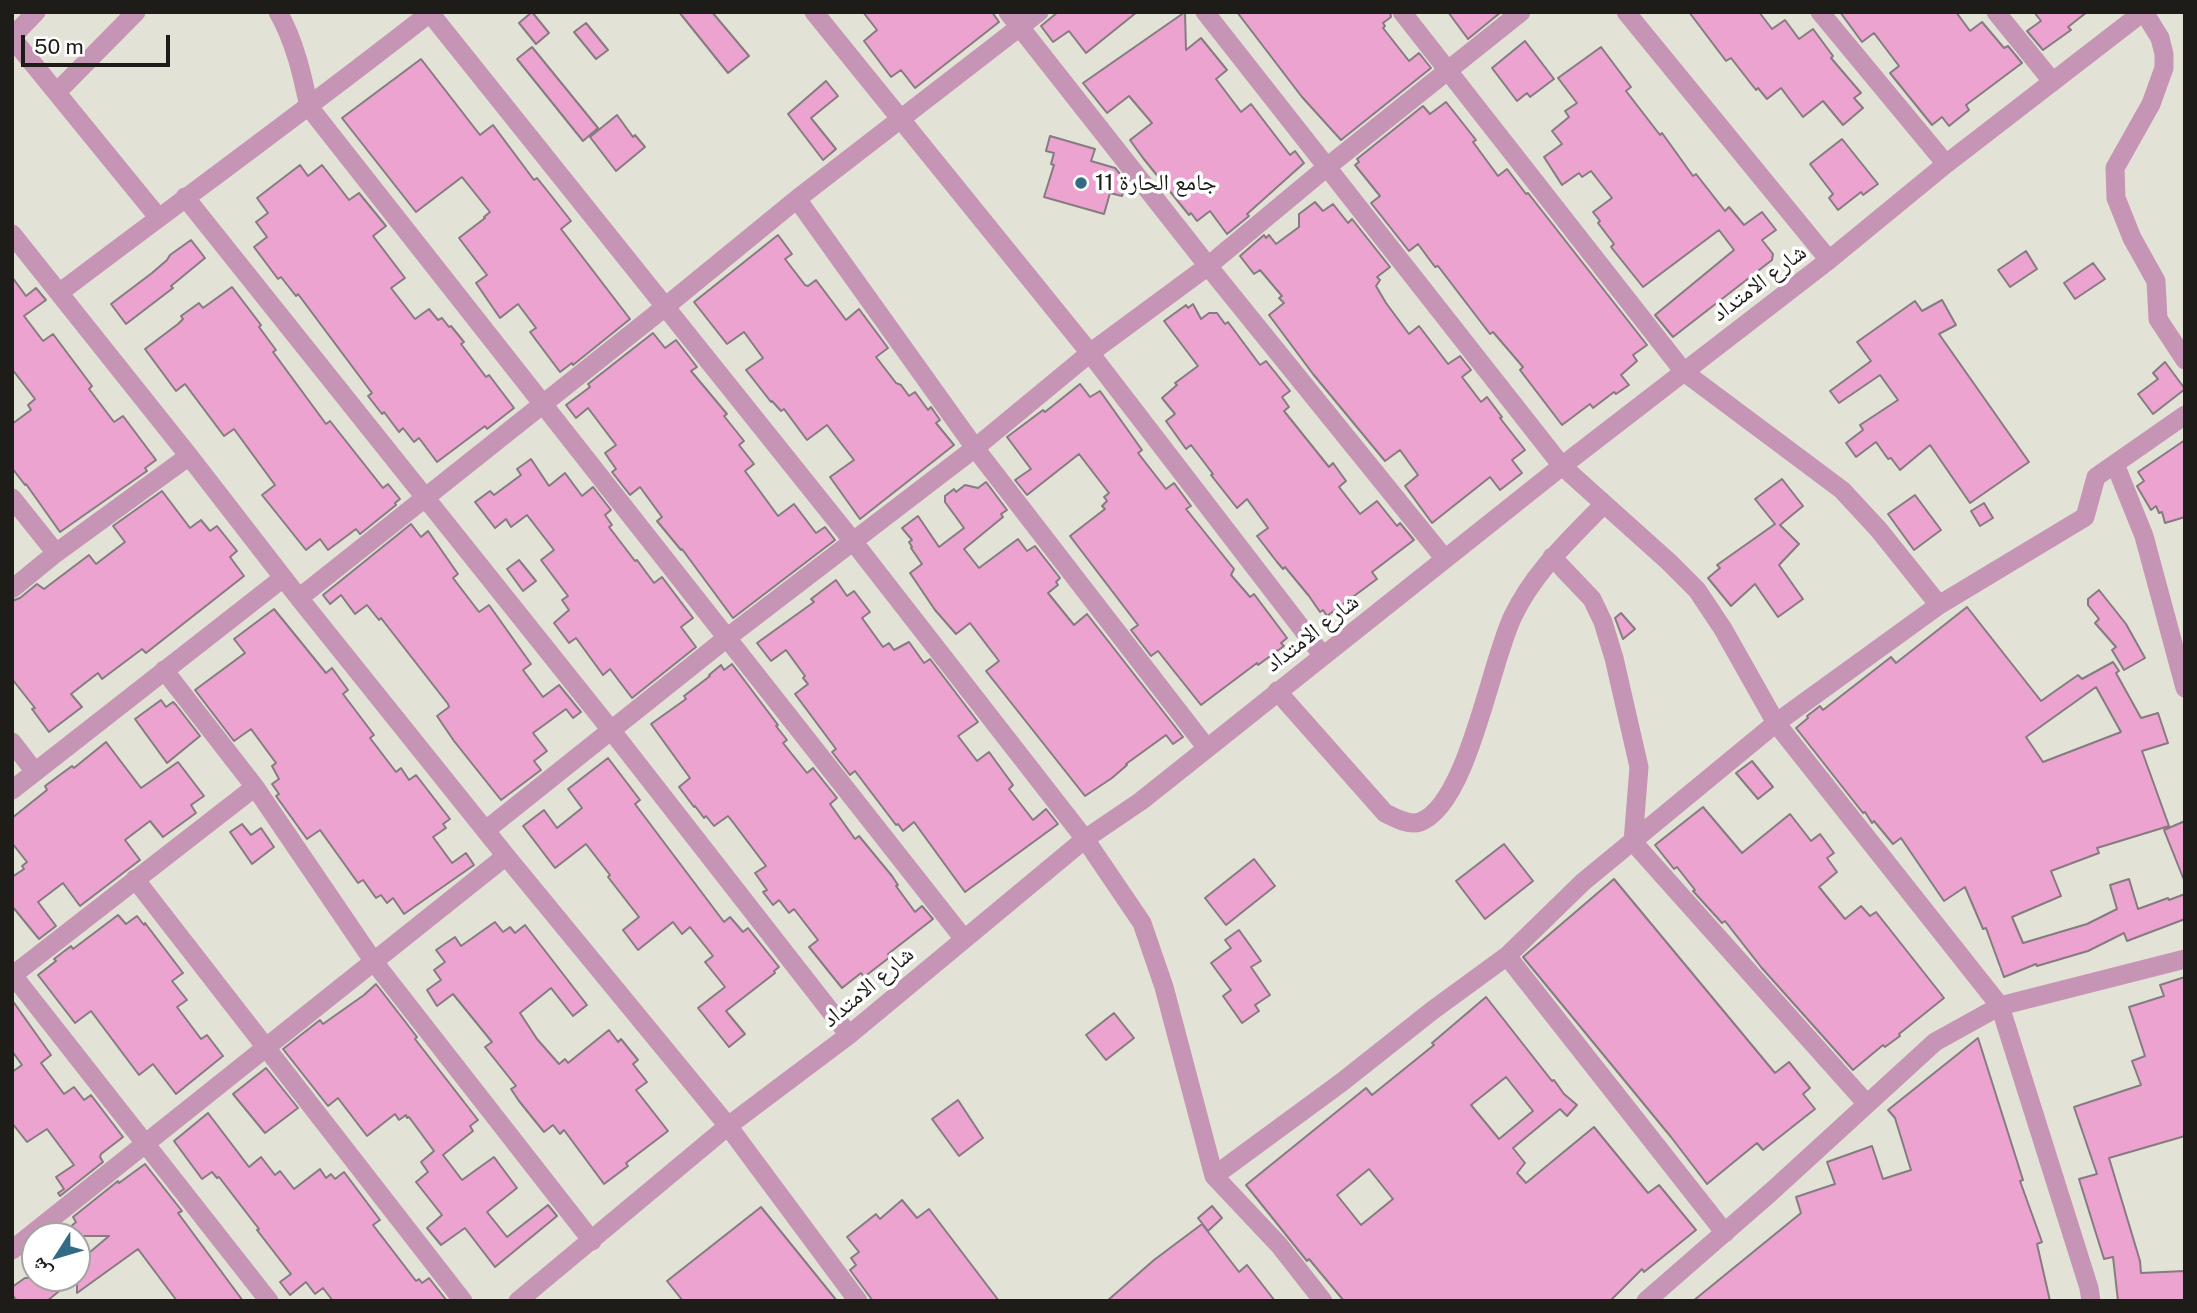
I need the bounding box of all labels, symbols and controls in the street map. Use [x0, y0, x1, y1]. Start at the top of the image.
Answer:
scale bar [24, 21, 173, 65]
text: 50 m [34, 34, 84, 59]
place label: جامع الحارة 11 [1095, 169, 1217, 197]
marker: جامع الحارة 11 [1073, 175, 1089, 191]
street label: شارع الامتداد [1706, 238, 1812, 328]
street label: شارع الامتداد [1260, 588, 1364, 678]
street label: شارع الامتداد [816, 941, 920, 1033]
north arrow [21, 1222, 91, 1292]
text: ش [26, 1254, 56, 1283]

